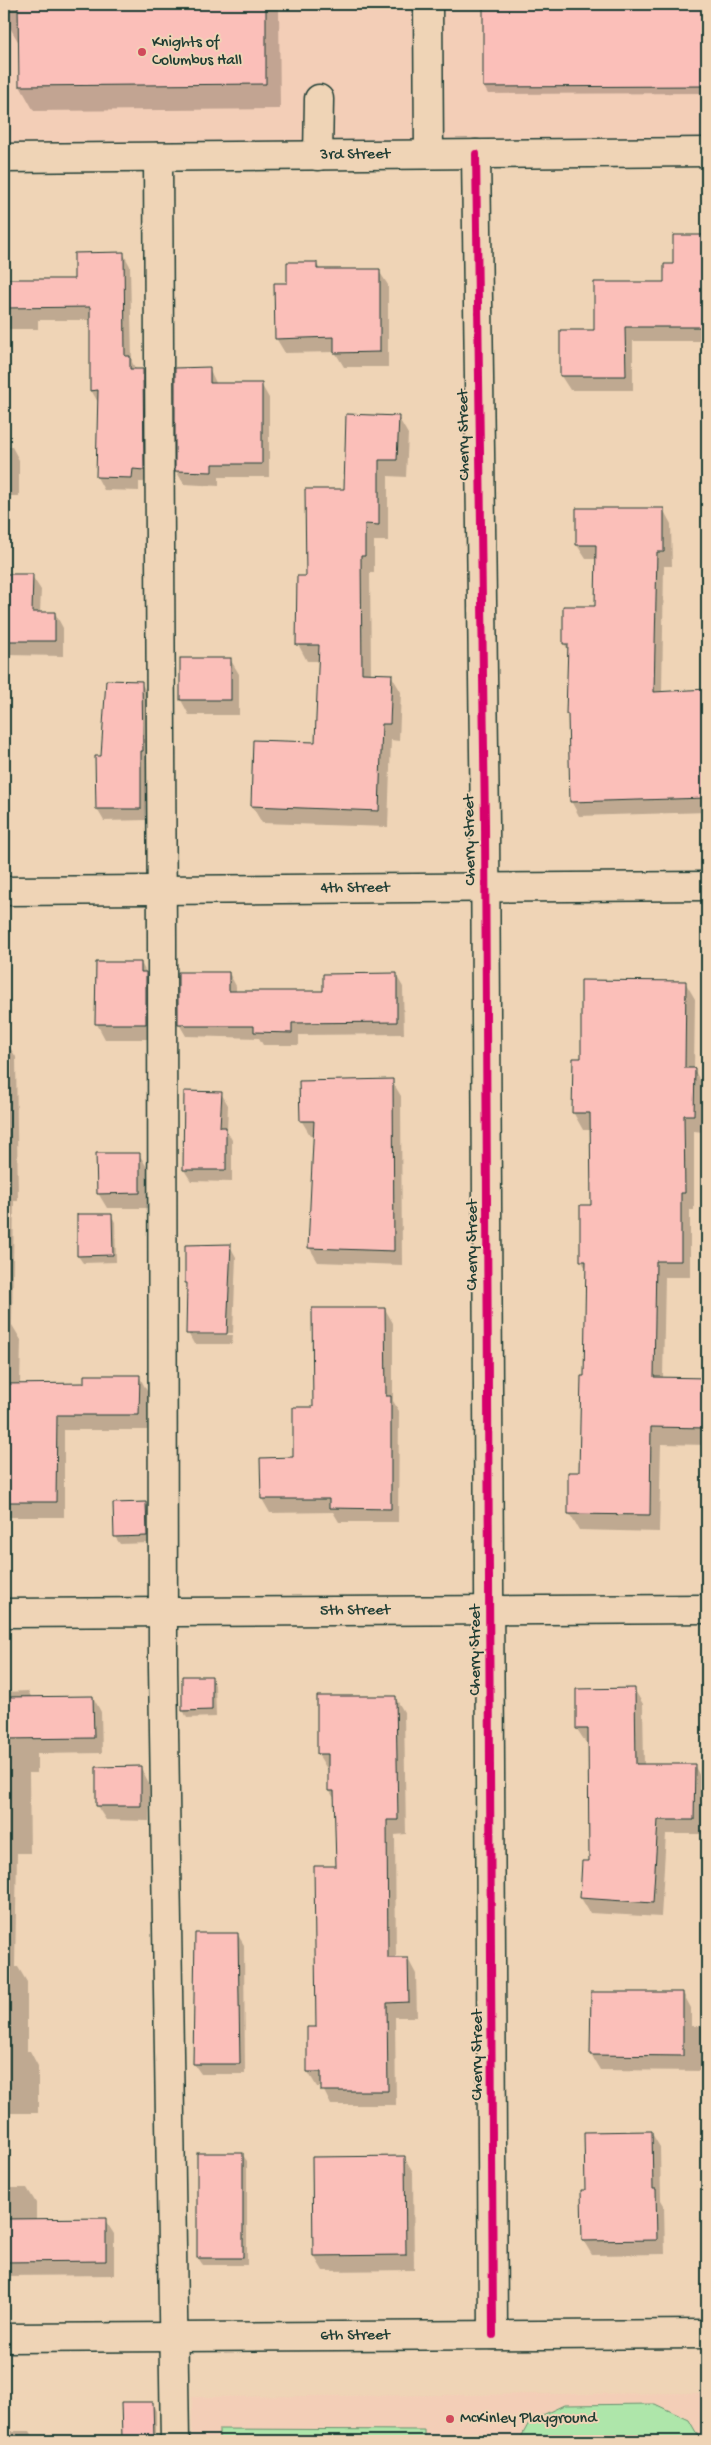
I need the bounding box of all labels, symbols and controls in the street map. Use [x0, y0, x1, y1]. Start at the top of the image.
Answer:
place label: Knights of Columbus Hall [152, 34, 242, 71]
marker: Knights of Columbus Hall [136, 46, 148, 58]
street label: 3rd Street [319, 145, 391, 165]
street label: Cherry Street [455, 388, 475, 481]
street label: Cherry Street [461, 793, 481, 886]
street label: 4th Street [320, 879, 391, 898]
street label: Cherry Street [464, 1198, 483, 1291]
street label: 5th Street [320, 1601, 392, 1621]
street label: Cherry Street [467, 1603, 486, 1696]
street label: Cherry Street [469, 2008, 488, 2101]
street label: 6th Street [320, 2326, 391, 2346]
place label: McKinley Playground [460, 2410, 598, 2429]
marker: McKinley Playground [444, 2413, 456, 2425]

